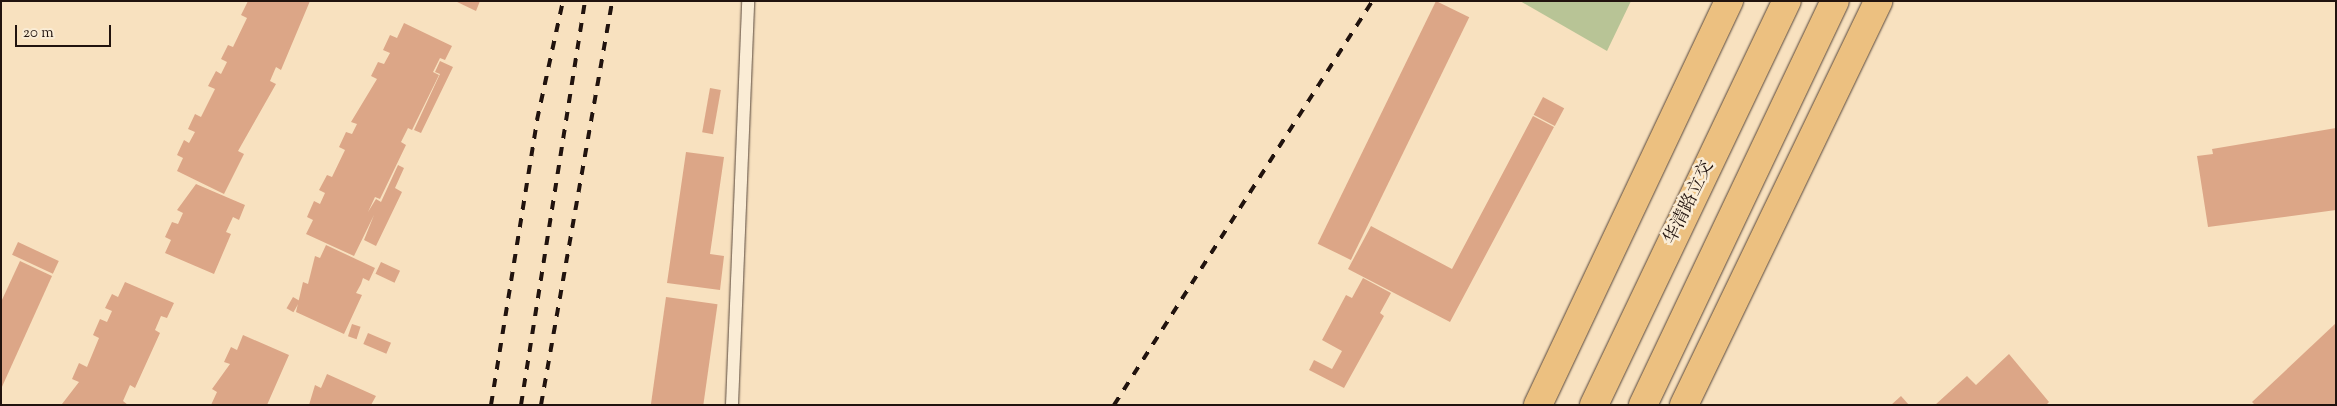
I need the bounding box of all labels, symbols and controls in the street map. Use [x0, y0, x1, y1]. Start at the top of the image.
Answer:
scale bar [18, 15, 114, 47]
text: 20 m [23, 23, 54, 44]
street label: 华清路立交 [1661, 158, 1719, 248]

